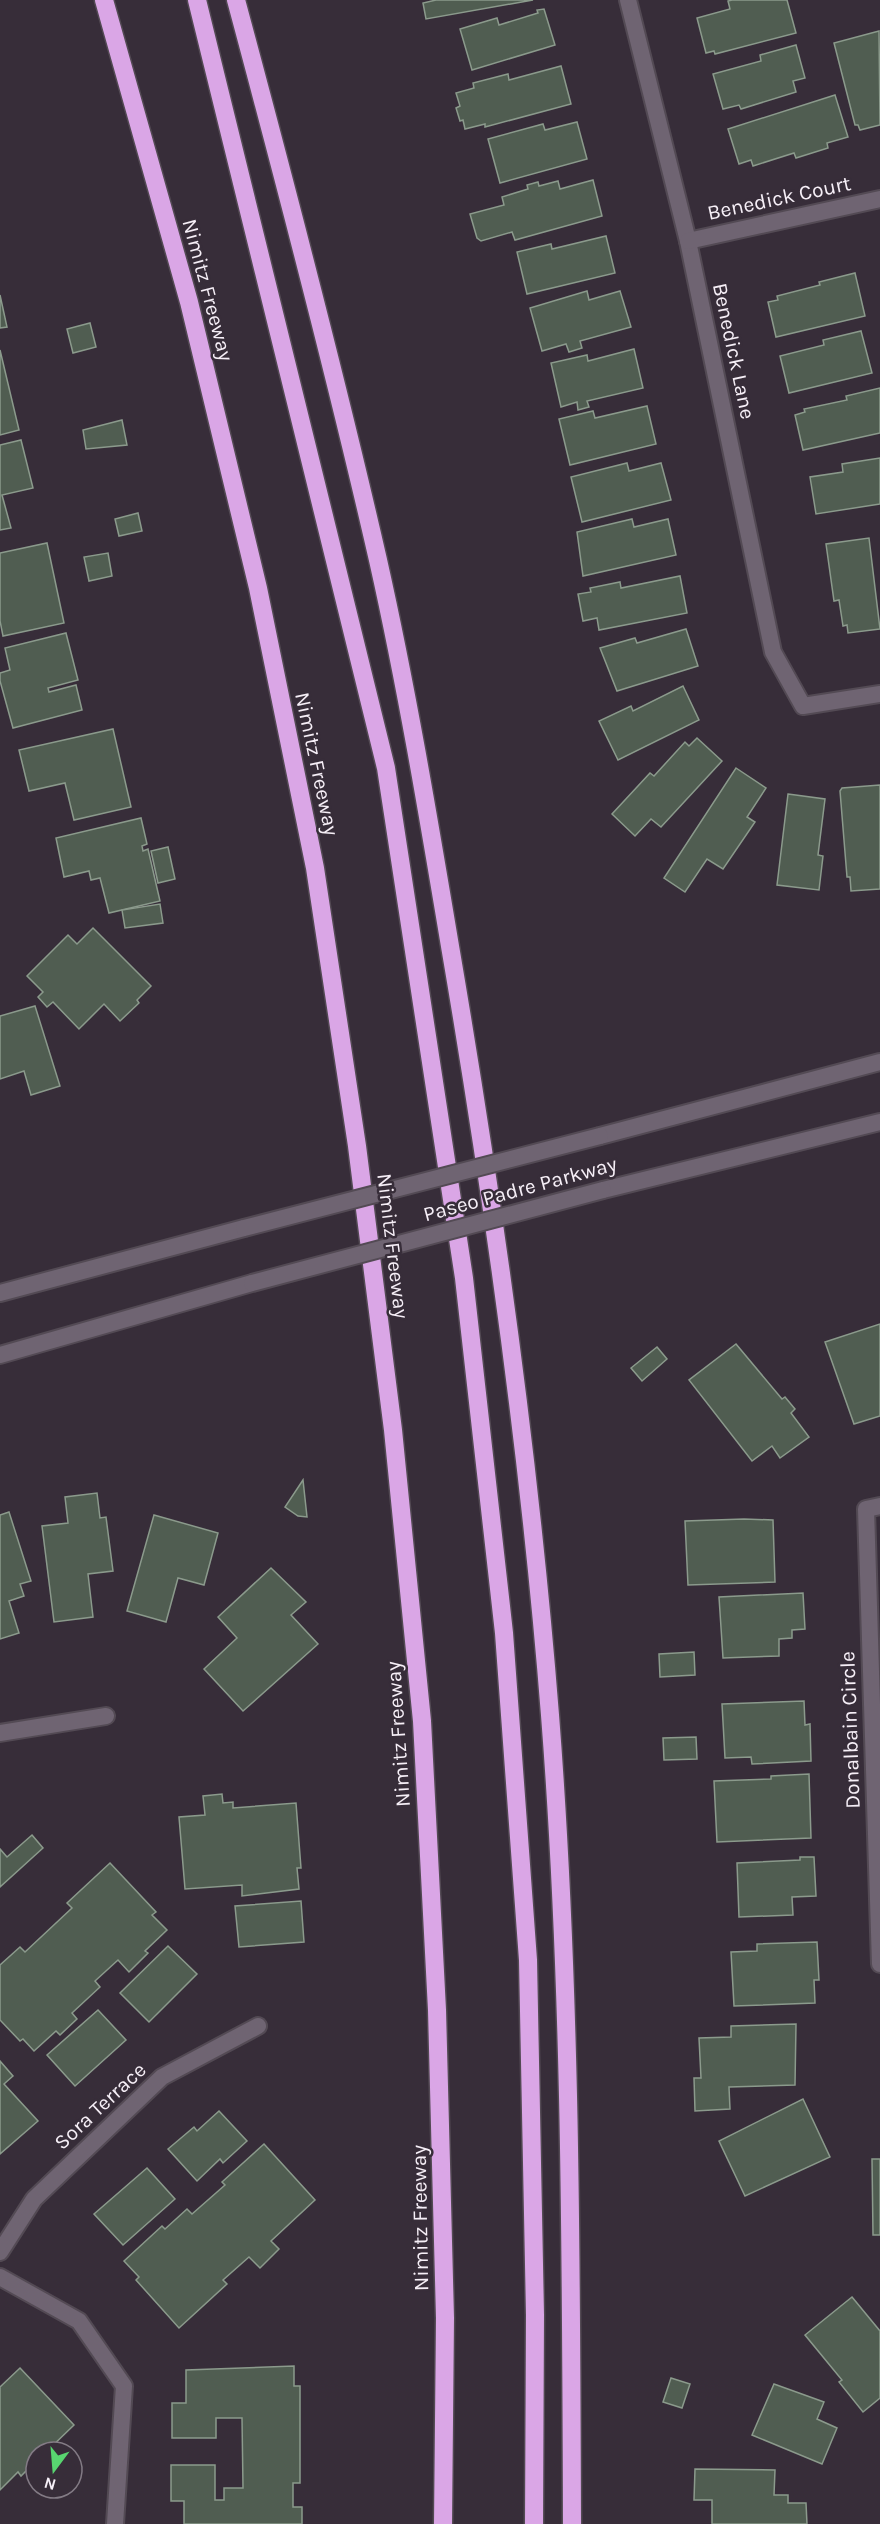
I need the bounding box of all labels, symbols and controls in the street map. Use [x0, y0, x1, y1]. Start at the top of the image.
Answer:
street label: Benedick Court [705, 171, 853, 225]
street label: Nimitz Freeway [178, 216, 239, 364]
street label: Benedick Lane [708, 281, 760, 421]
street label: Nimitz Freeway [290, 690, 344, 838]
street label: Paseo Padre Parkway [420, 1152, 620, 1226]
street label: Nimitz Freeway [372, 1172, 414, 1320]
street label: Donalbain Circle [835, 1651, 865, 1809]
street label: Nimitz Freeway [381, 1660, 415, 1808]
street label: Sora Terrace [49, 2058, 151, 2154]
street label: Nimitz Freeway [407, 2145, 433, 2291]
north arrow [24, 2440, 84, 2500]
text: N [42, 2473, 58, 2495]

